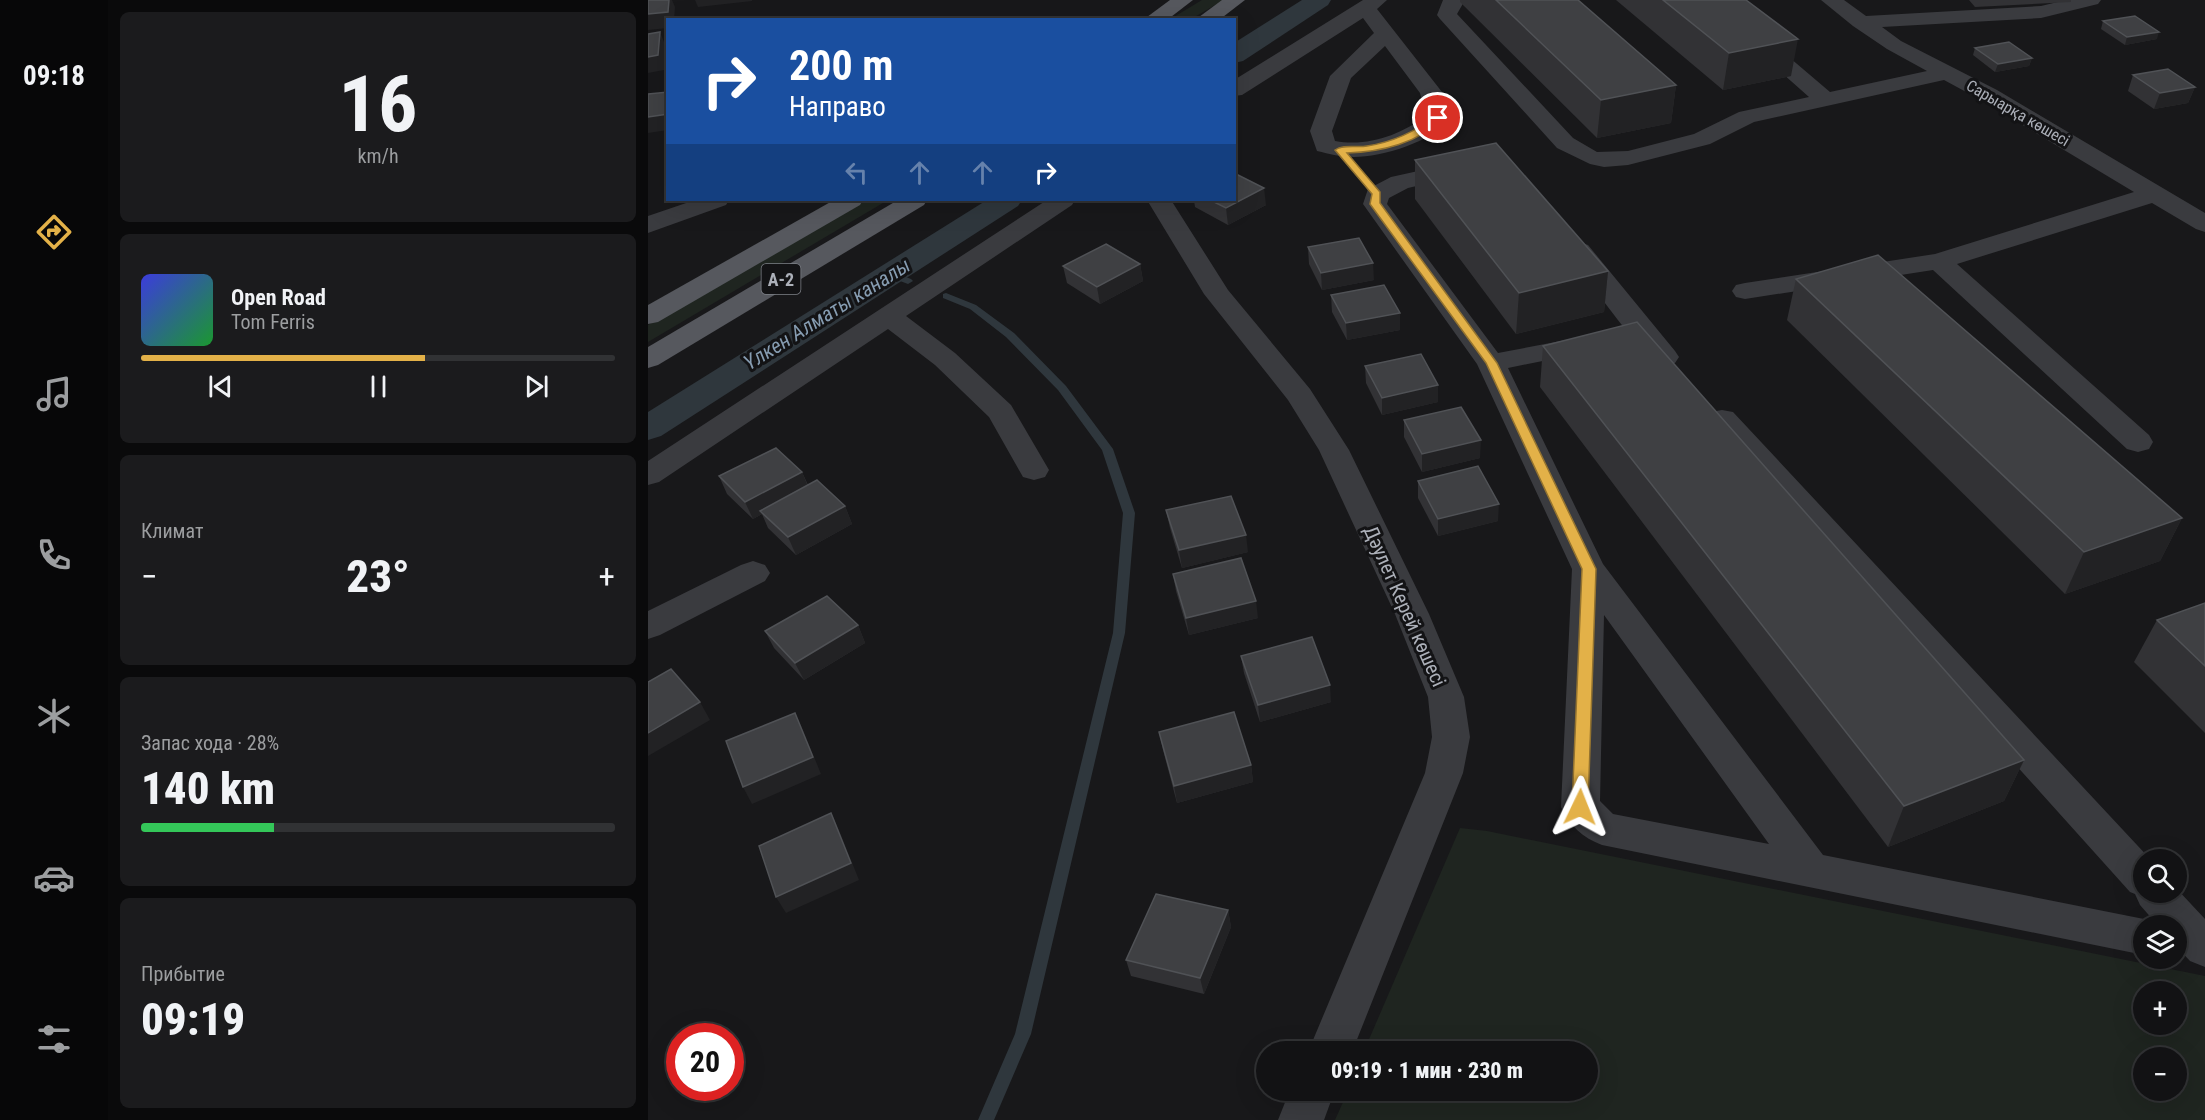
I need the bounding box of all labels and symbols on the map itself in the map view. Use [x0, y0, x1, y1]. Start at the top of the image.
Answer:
street label: Сарыарқа көшесі [1963, 76, 2073, 150]
pin [1412, 92, 1463, 143]
water label: Үлкен Алматы каналы [739, 253, 915, 375]
road number: A-2 [762, 264, 800, 294]
street label: Дәулет Керей көшесі [1359, 522, 1451, 690]
position arrow [1548, 775, 1612, 839]
speed limit sign: 20 [666, 1023, 744, 1101]

